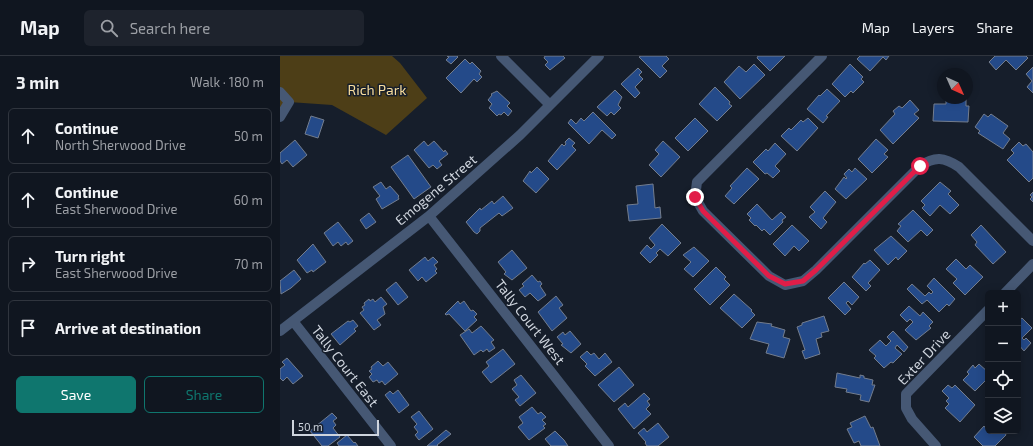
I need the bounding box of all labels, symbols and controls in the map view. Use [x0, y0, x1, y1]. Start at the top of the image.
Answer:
search box [84, 10, 364, 46]
text: Map [20, 16, 60, 39]
icon: search [98, 17, 120, 39]
text: Search here [130, 19, 210, 37]
text: Map [862, 19, 890, 36]
text: Layers [912, 19, 954, 36]
text: Share [976, 19, 1013, 36]
north arrow [937, 68, 973, 104]
text: 3 min [16, 72, 59, 92]
text: Walk · 180 m [190, 74, 264, 90]
park label: Rich Park [348, 81, 406, 98]
text: Continue [55, 119, 118, 137]
icon: ahead [17, 125, 39, 147]
text: 50 m [234, 128, 263, 144]
text: North Sherwood Drive [55, 137, 186, 153]
street label: Emogene Street [392, 151, 480, 229]
route start [911, 157, 929, 175]
text: Continue [55, 183, 118, 201]
route end [686, 188, 704, 206]
icon: ahead [17, 189, 39, 211]
text: 60 m [233, 192, 263, 208]
text: East Sherwood Drive [55, 201, 178, 217]
text: Turn right [55, 247, 125, 265]
icon: right [17, 253, 39, 275]
text: 70 m [234, 256, 263, 272]
text: East Sherwood Drive [55, 265, 178, 281]
street label: Tally Court West [492, 276, 569, 368]
map controls [985, 290, 1021, 434]
button: + [985, 290, 1021, 326]
icon: arrive [17, 317, 39, 339]
text: Arrive at destination [55, 319, 201, 337]
street label: Tally Court East [308, 322, 382, 410]
street label: Exter Drive [894, 325, 954, 388]
button: − [985, 326, 1021, 362]
button: locate [985, 362, 1021, 398]
button: Save [16, 376, 136, 413]
button: Share [144, 376, 264, 413]
button: layers [985, 398, 1021, 434]
scale bar [292, 418, 379, 437]
text: 50 m [298, 420, 323, 433]

